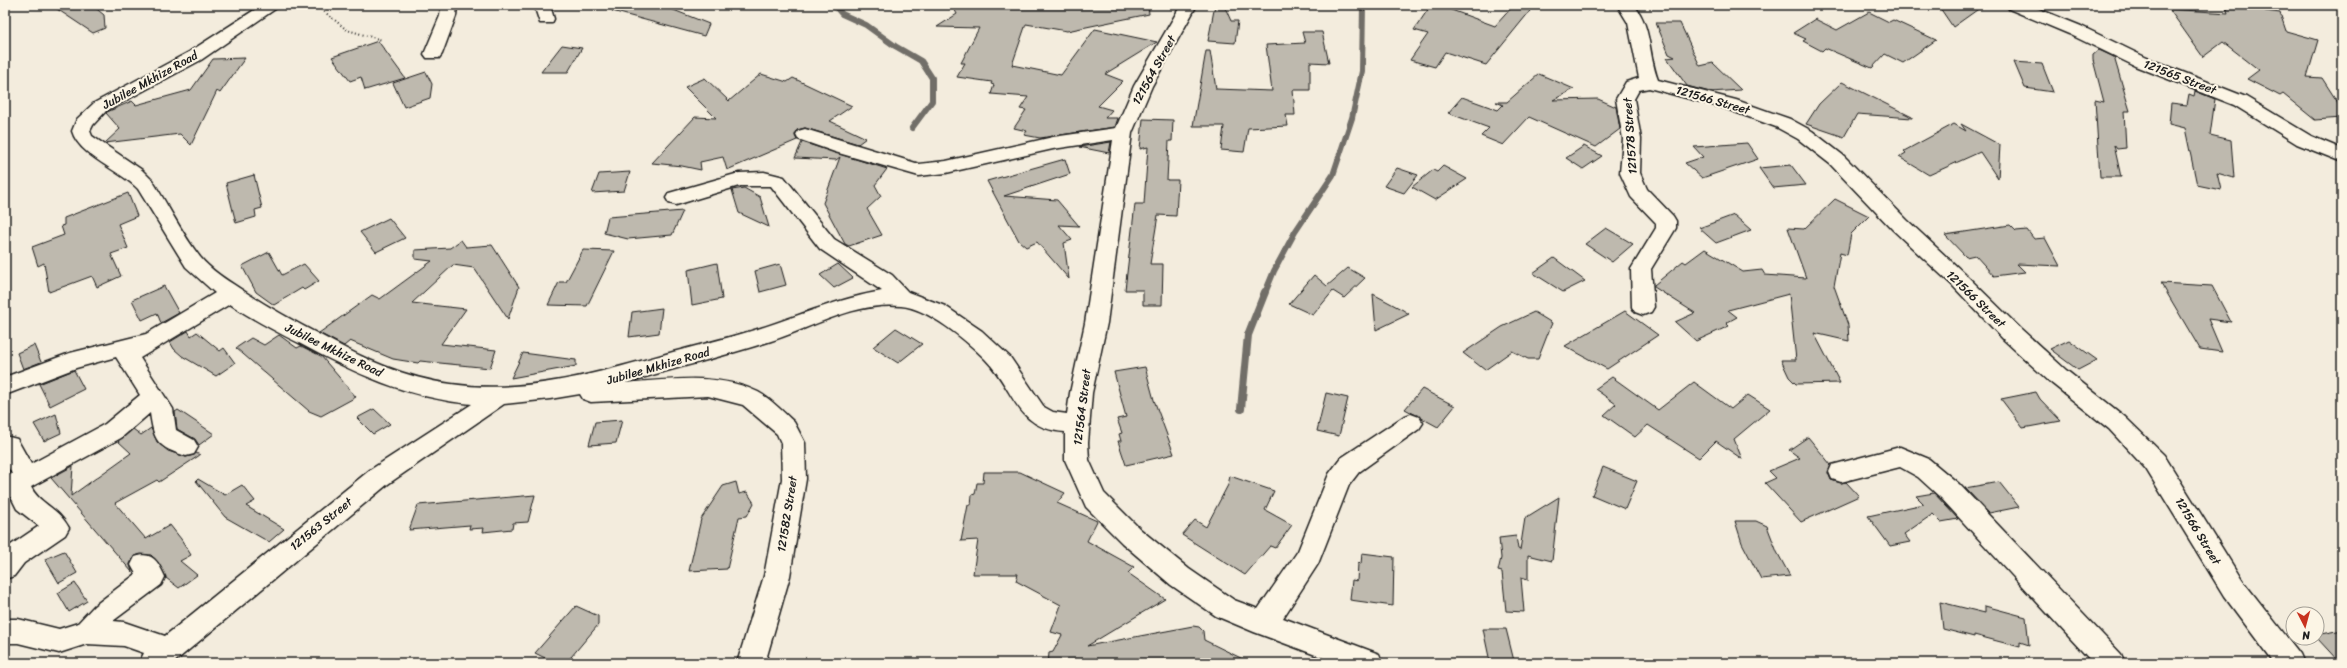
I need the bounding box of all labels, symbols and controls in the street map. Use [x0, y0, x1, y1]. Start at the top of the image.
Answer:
street label: 121564 Street [1126, 30, 1183, 109]
street label: Jubilee Mkhize Road [97, 44, 203, 116]
street label: 121565 Street [2140, 53, 2221, 101]
street label: 121566 Street [1673, 79, 1754, 121]
street label: 121578 Street [1616, 96, 1644, 175]
street label: 121566 Street [1941, 265, 2012, 334]
street label: Jubilee Mkhize Road [280, 316, 387, 384]
street label: Jubilee Mkhize Road [603, 341, 713, 392]
street label: 121564 Street [1066, 366, 1098, 446]
street label: 121582 Street [770, 473, 804, 554]
street label: 121563 Street [285, 491, 358, 556]
street label: 121566 Street [2169, 493, 2228, 570]
north arrow [2285, 606, 2325, 646]
text: N [2301, 625, 2312, 645]

